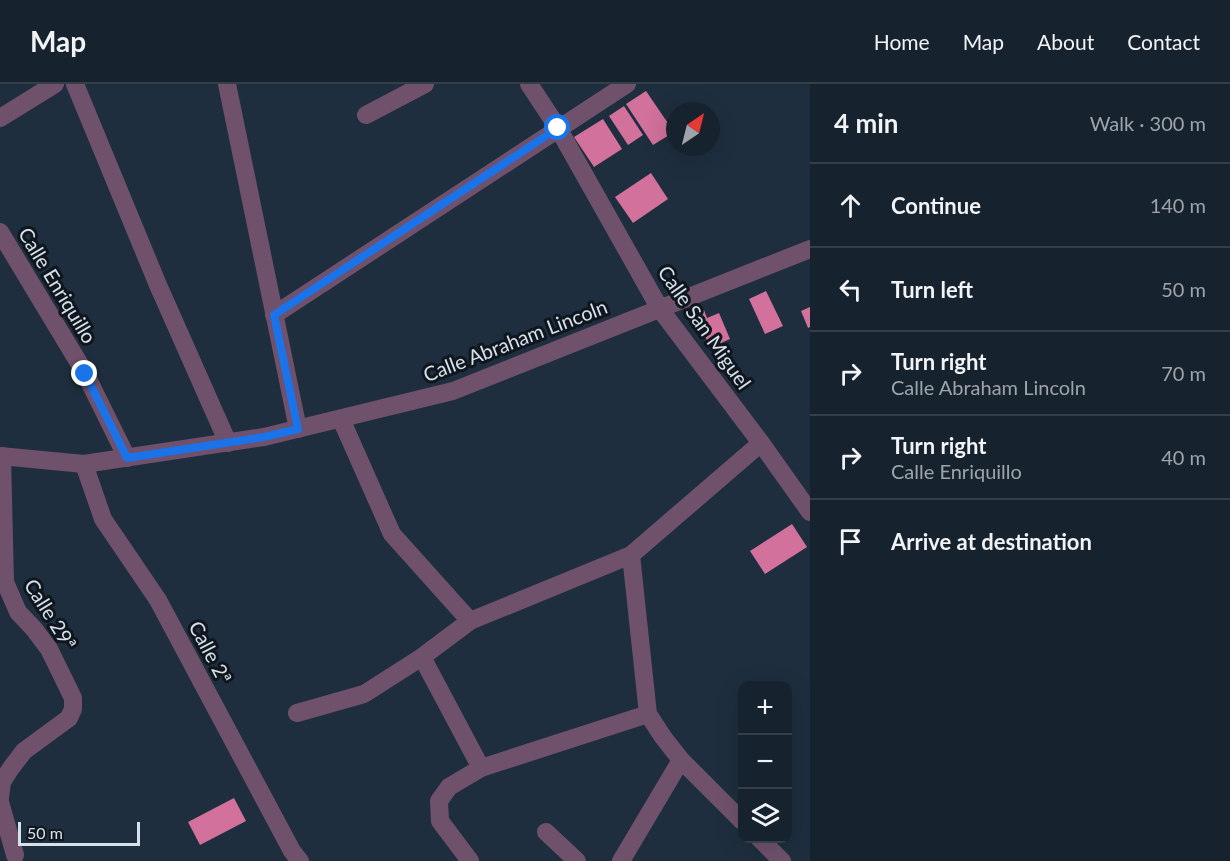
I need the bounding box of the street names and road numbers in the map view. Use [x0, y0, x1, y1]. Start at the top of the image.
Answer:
street label: Calle Enriquillo [14, 223, 102, 347]
street label: Calle San Miguel [653, 261, 757, 393]
street label: Calle Abraham Lincoln [420, 294, 610, 386]
street label: Calle 29ª [20, 574, 82, 654]
street label: Calle 2ª [185, 617, 237, 687]

